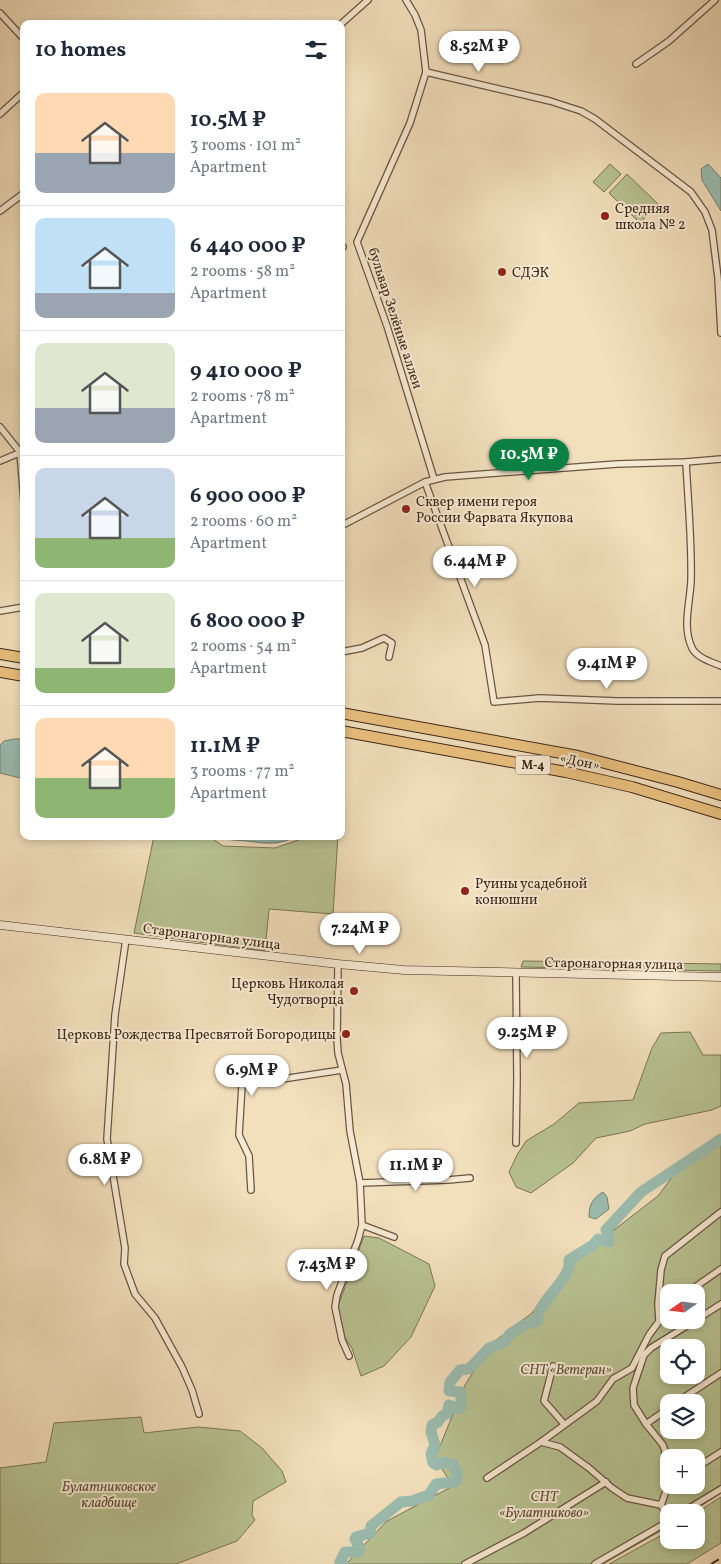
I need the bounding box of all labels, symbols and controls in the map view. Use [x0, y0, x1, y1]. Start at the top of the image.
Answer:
pin: 8.52M ₽ [433, 30, 525, 73]
text: 10 homes [35, 36, 126, 65]
icon: filters [302, 36, 330, 64]
text: 8.52M ₽ [450, 36, 508, 58]
text: 10.5M ₽ [190, 106, 266, 135]
icon: home [75, 113, 135, 173]
text: 3 rooms · 101 m² [190, 135, 301, 157]
text: Apartment [190, 157, 267, 179]
place label: Средняя школа № 2 [615, 200, 685, 235]
marker: Средняя школа № 2 [599, 210, 611, 222]
text: 6 440 000 ₽ [190, 232, 306, 261]
icon: home [75, 238, 135, 298]
street label: бульвар Зелёные аллеи [363, 245, 427, 392]
text: 2 rooms · 58 m² [190, 261, 295, 283]
place label: СДЭК [512, 264, 550, 283]
marker: СДЭК [496, 266, 508, 278]
text: Apartment [190, 283, 267, 305]
text: 9 410 000 ₽ [190, 357, 302, 386]
icon: home [75, 363, 135, 423]
text: 2 rooms · 78 m² [190, 386, 295, 408]
text: Apartment [190, 408, 267, 430]
pin: 10.5M ₽ [483, 438, 575, 481]
text: 10.5M ₽ [500, 444, 558, 466]
text: 6 900 000 ₽ [190, 482, 306, 511]
icon: home [75, 488, 135, 548]
place label: Сквер имени героя России Фарвата Якупова [416, 493, 573, 528]
marker: Сквер имени героя России Фарвата Якупова [400, 503, 412, 515]
text: 2 rooms · 60 m² [190, 511, 297, 533]
text: Apartment [190, 533, 267, 555]
pin: 6.44M ₽ [429, 546, 521, 588]
text: 6.44M ₽ [444, 551, 506, 573]
text: 6 800 000 ₽ [190, 607, 305, 636]
icon: home [75, 613, 135, 673]
text: 2 rooms · 54 m² [190, 636, 297, 658]
pin: 9.41M ₽ [561, 648, 653, 690]
text: 9.41M ₽ [577, 653, 637, 675]
text: Apartment [190, 658, 267, 680]
text: 11.1M ₽ [190, 732, 260, 761]
icon: home [75, 738, 135, 798]
street label: «Дон» [558, 749, 601, 776]
road number: М-4 [516, 756, 550, 774]
text: 3 rooms · 77 m² [190, 761, 294, 783]
text: Apartment [190, 783, 267, 805]
place label: Руины усадебной конюшни [475, 875, 588, 910]
marker: Руины усадебной конюшни [459, 885, 471, 897]
pin: 7.24M ₽ [314, 912, 406, 955]
text: 7.24M ₽ [331, 918, 389, 940]
street label: Старонагорная улица [142, 920, 282, 955]
street label: Старонагорная улица [544, 954, 684, 975]
place label: Церковь Николая Чудотворца [231, 975, 344, 1010]
marker: Церковь Николая Чудотворца [348, 985, 360, 997]
pin: 9.25M ₽ [481, 1016, 573, 1059]
text: 9.25M ₽ [497, 1022, 557, 1044]
place label: Церковь Рождества Пресвятой Богородицы [56, 1026, 336, 1045]
marker: Церковь Рождества Пресвятой Богородицы [340, 1028, 352, 1040]
pin: 6.9M ₽ [211, 1054, 293, 1097]
text: 6.9M ₽ [226, 1060, 278, 1082]
pin: 6.8M ₽ [64, 1144, 146, 1186]
text: 6.8M ₽ [79, 1149, 131, 1171]
pin: 11.1M ₽ [370, 1150, 462, 1192]
text: 11.1M ₽ [389, 1155, 443, 1177]
pin: 7.43M ₽ [281, 1248, 373, 1291]
text: 7.43M ₽ [298, 1254, 356, 1276]
north arrow [660, 1284, 705, 1329]
map controls [660, 1284, 705, 1549]
button: locate [660, 1339, 705, 1384]
park label: СНТ «Ветеран» [520, 1361, 612, 1380]
button: layers [660, 1394, 705, 1439]
button: + [660, 1449, 705, 1494]
park label: Булатниковское кладбище [62, 1478, 156, 1513]
park label: СНТ «Булатниково» [499, 1488, 589, 1523]
button: − [660, 1504, 705, 1549]

